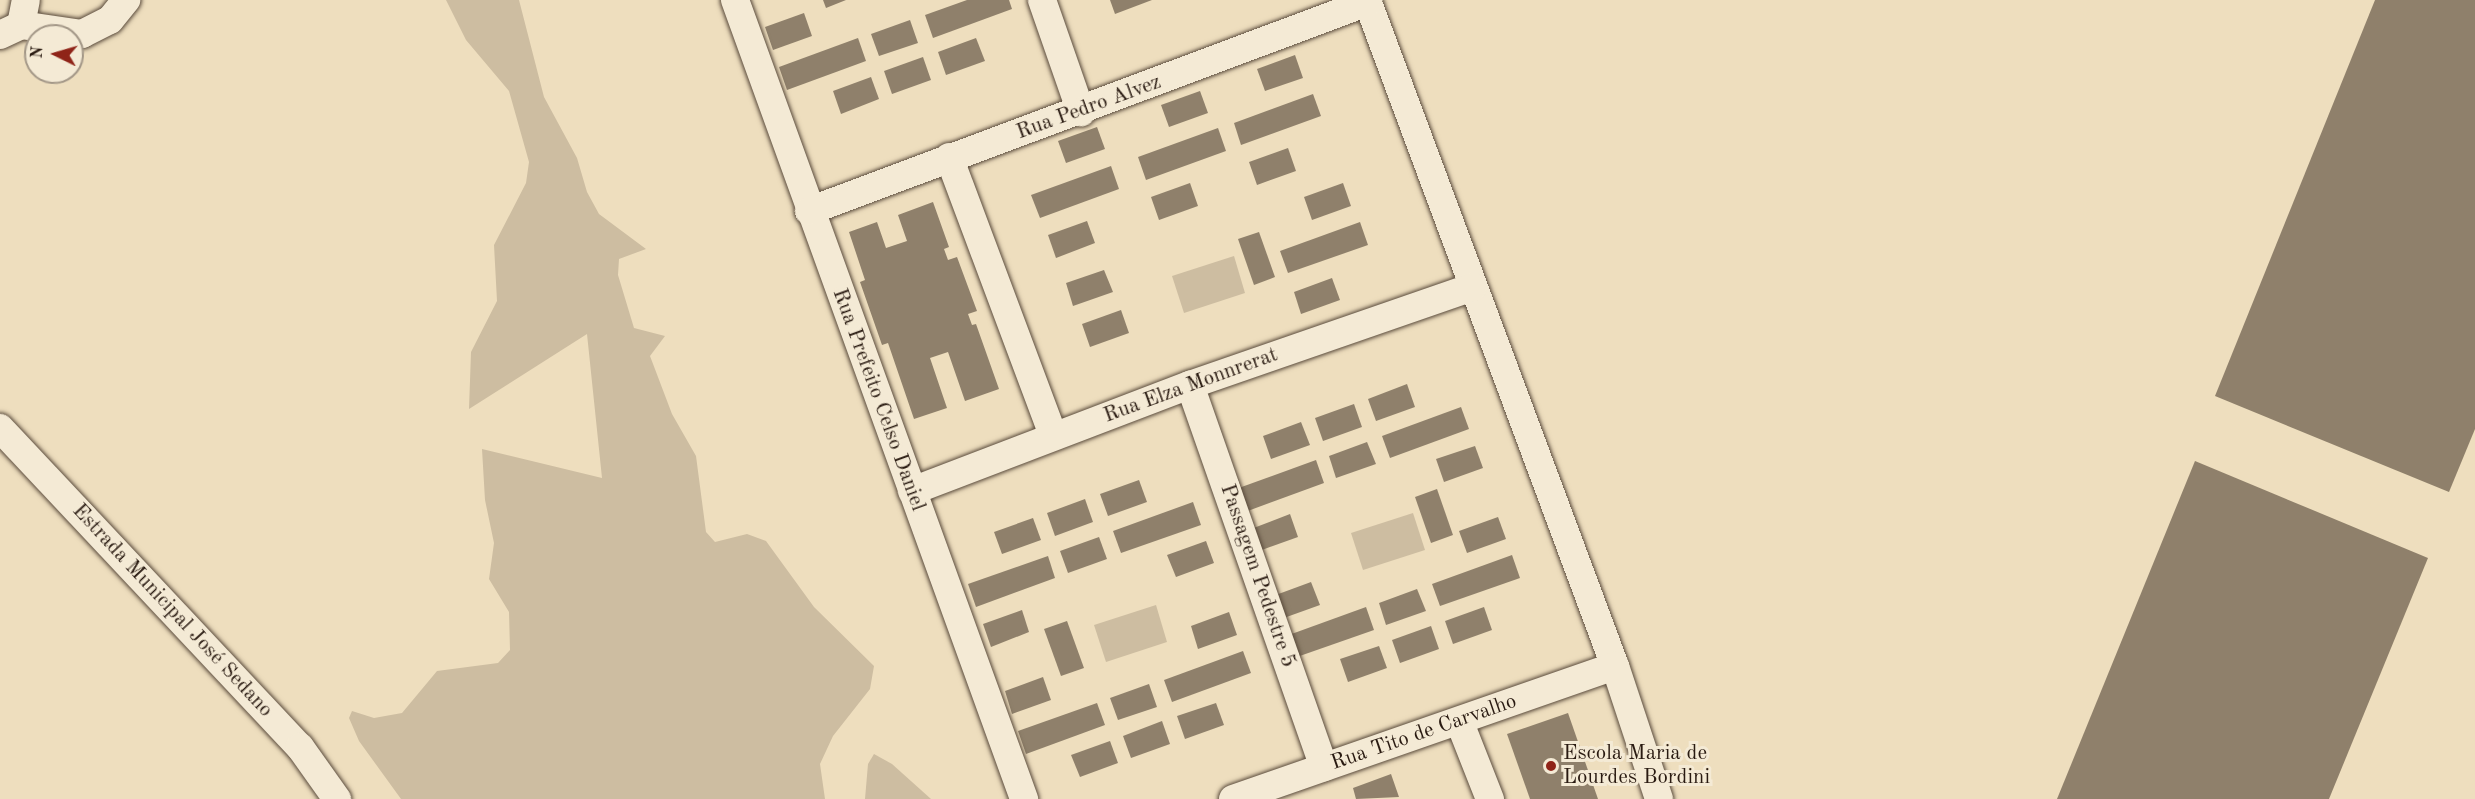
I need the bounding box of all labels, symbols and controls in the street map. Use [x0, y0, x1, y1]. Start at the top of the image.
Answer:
north arrow [24, 24, 84, 84]
text: N [30, 46, 47, 59]
street label: Rua Pedro Alvez [1013, 70, 1165, 146]
street label: Rua Prefeito Celso Daniel [826, 285, 930, 515]
street label: Rua Elza Monnrerat [1100, 343, 1282, 429]
street label: Passagem Pedestre 5 [1214, 481, 1300, 671]
street label: Estrada Municipal José Sedano [66, 499, 278, 723]
street label: Rua Tito de Carvalho [1328, 689, 1520, 777]
place label: Escola Maria de Lourdes Bordini [1563, 741, 1710, 791]
marker: Escola Maria de Lourdes Bordini [1544, 759, 1558, 773]

